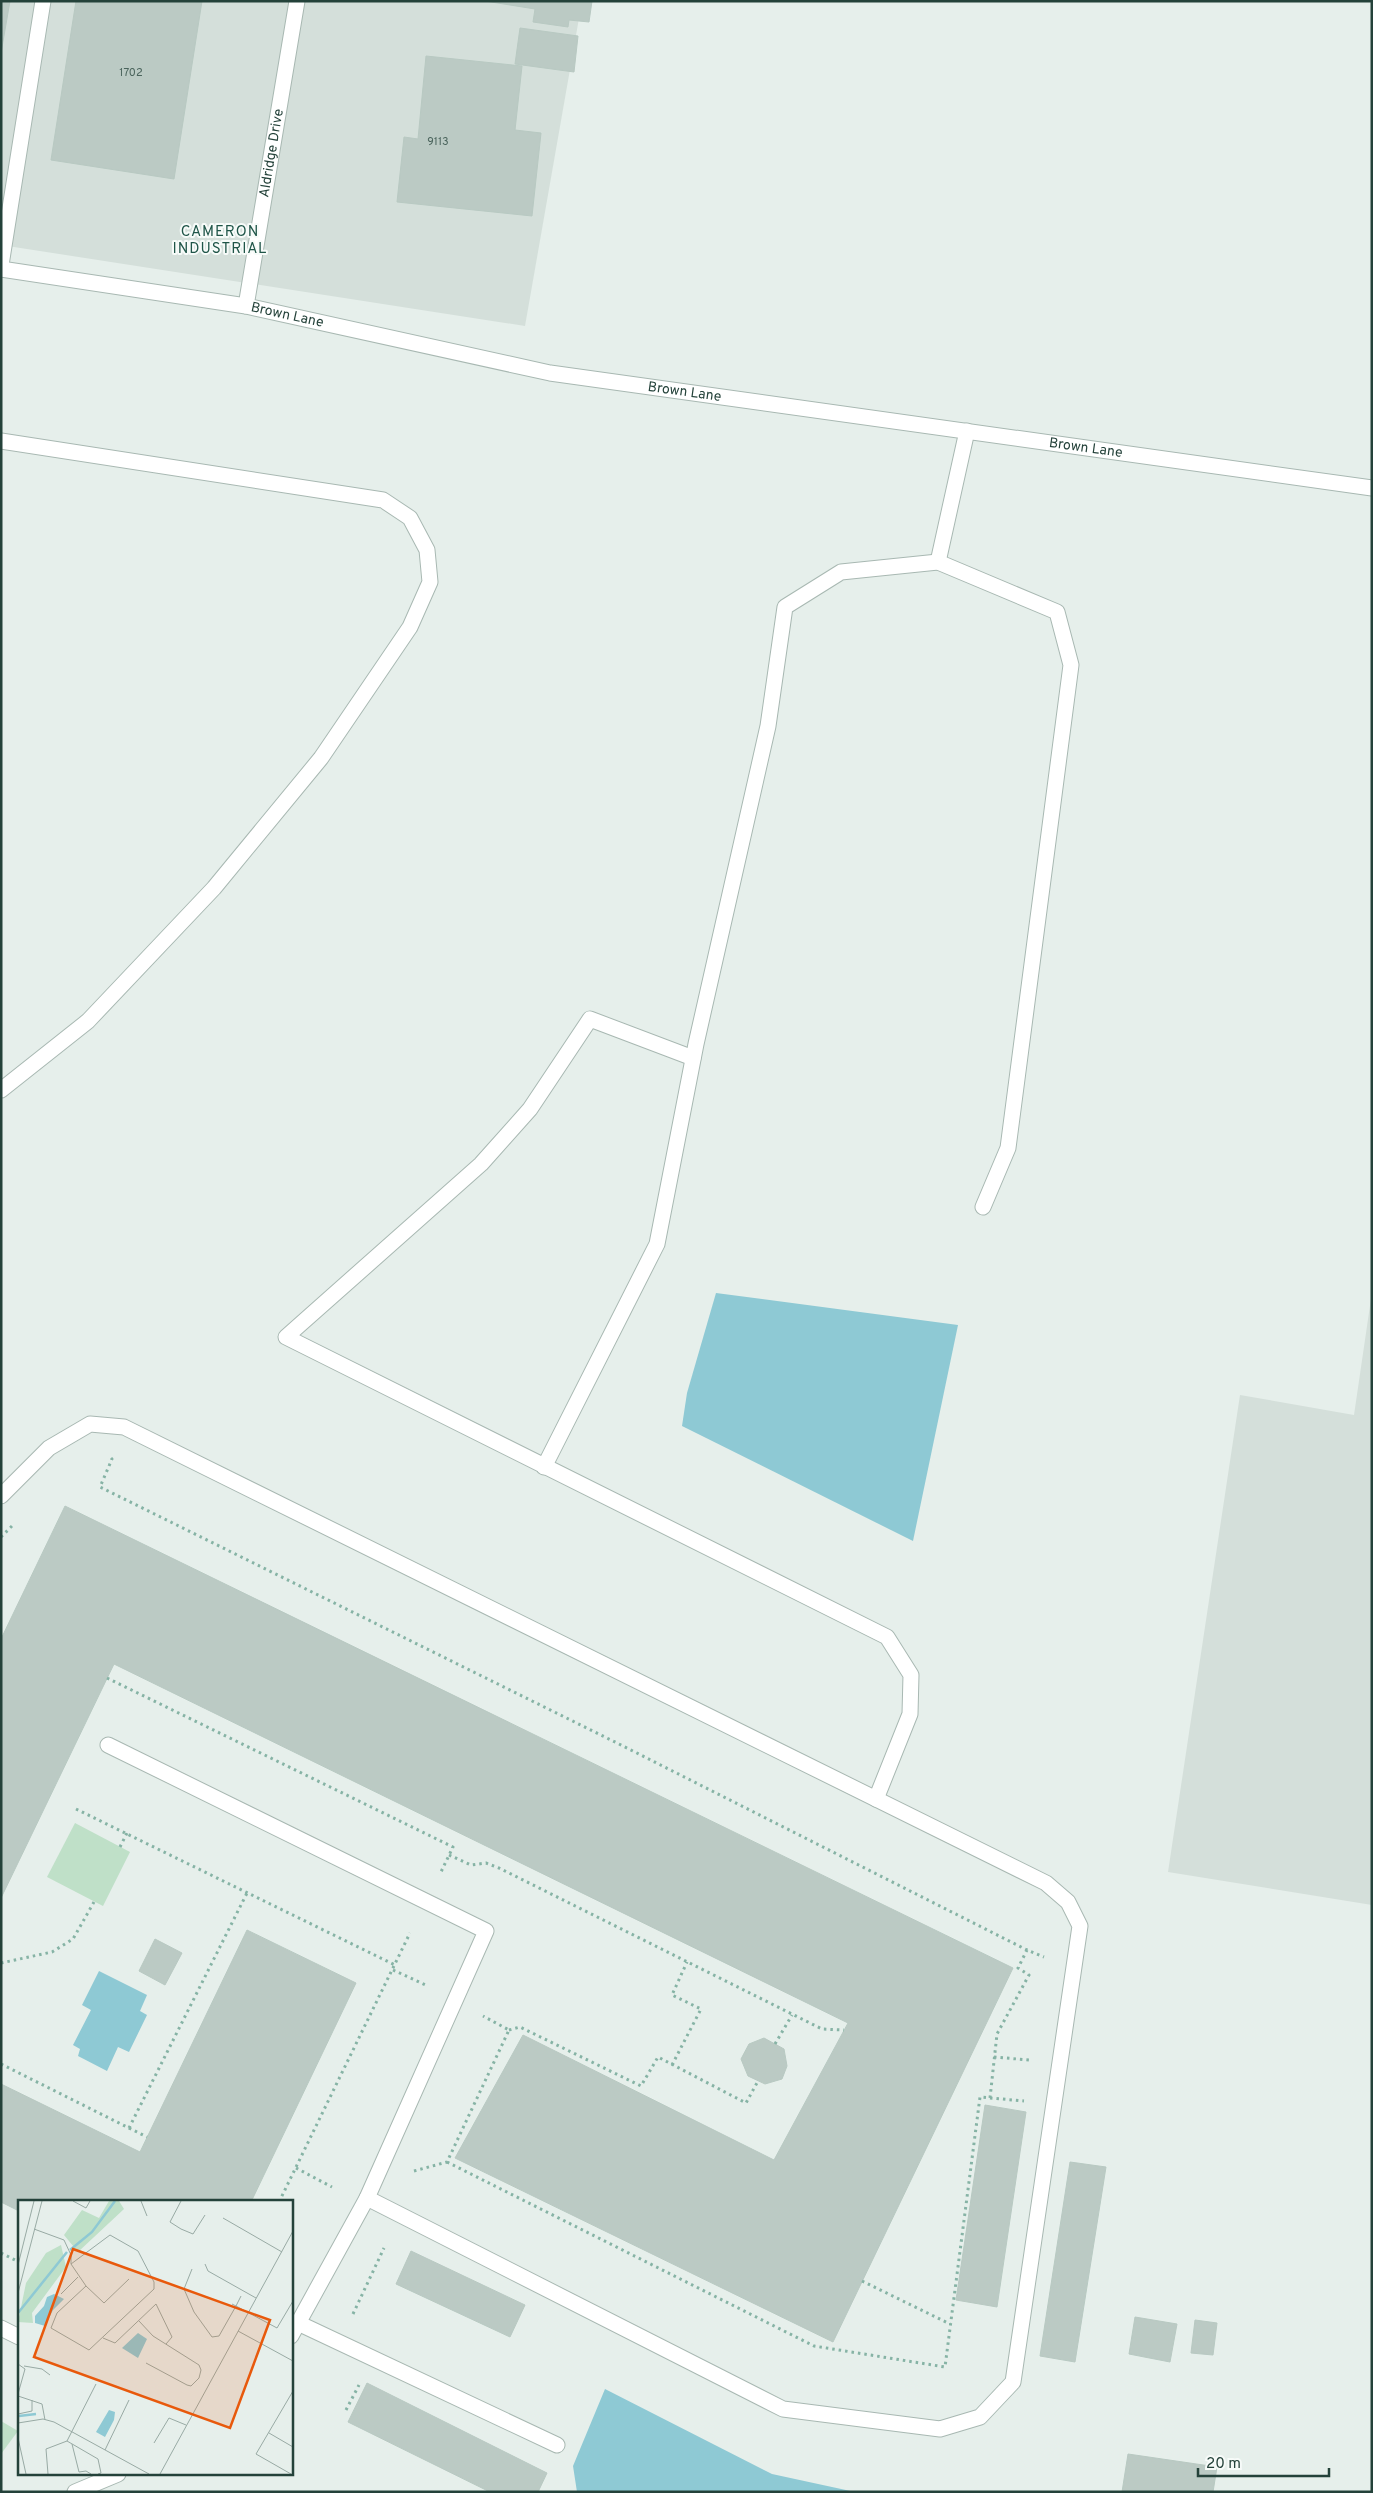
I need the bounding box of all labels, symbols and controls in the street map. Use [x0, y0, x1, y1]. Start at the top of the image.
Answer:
house number: 1702 [119, 66, 143, 80]
street label: Aldridge Drive [256, 107, 287, 199]
house number: 9113 [427, 135, 449, 149]
district label: CAMERON INDUSTRIAL [173, 223, 267, 259]
street label: Brown Lane [249, 299, 325, 331]
street label: Brown Lane [647, 378, 723, 405]
street label: Brown Lane [1048, 434, 1124, 462]
inset map [18, 2200, 292, 2476]
scale bar [1198, 2446, 1329, 2478]
text: 20 m [1206, 2455, 1241, 2474]

